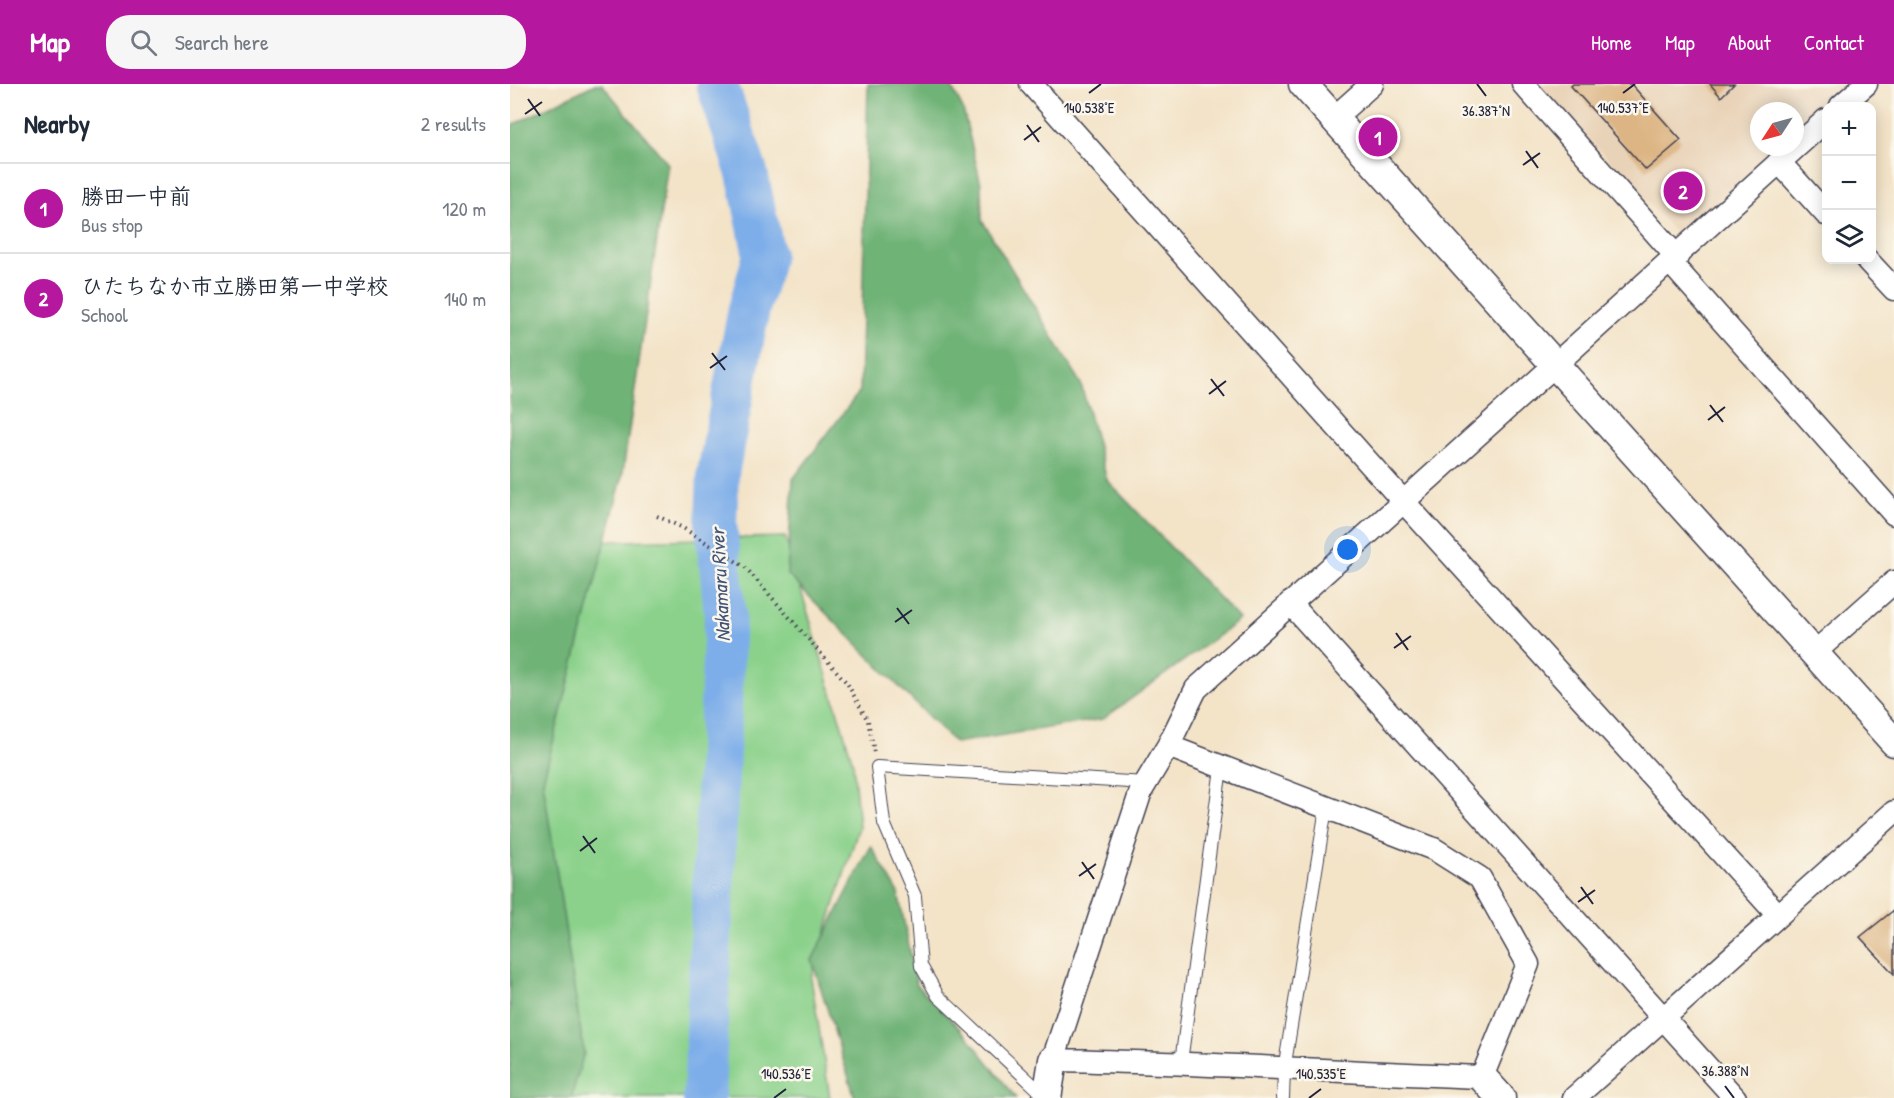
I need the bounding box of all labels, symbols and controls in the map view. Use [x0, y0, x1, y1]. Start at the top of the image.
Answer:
search box [106, 15, 526, 69]
text: Map [30, 23, 70, 61]
icon: search [127, 26, 160, 59]
text: Search here [175, 27, 269, 57]
text: Home [1591, 28, 1632, 57]
text: Map [1665, 28, 1695, 57]
text: About [1728, 28, 1771, 57]
text: Contact [1804, 28, 1864, 57]
text: 140.538°E [1064, 97, 1115, 118]
text: 140.537°E [1597, 97, 1649, 118]
text: 36.387°N [1462, 100, 1510, 121]
north arrow [1750, 102, 1804, 156]
map controls [1822, 102, 1876, 264]
button: + [1822, 102, 1876, 156]
text: Nearby [24, 106, 90, 141]
text: 2 results [421, 110, 486, 137]
pin: 1 [1358, 115, 1398, 160]
button: − [1822, 156, 1876, 210]
pin: 2 [1664, 168, 1702, 214]
text: 勝田一中前 [81, 181, 191, 211]
text: 1 [40, 195, 47, 222]
text: 120 m [442, 195, 486, 222]
button: layers [1822, 210, 1876, 264]
text: Bus stop [81, 211, 143, 238]
text: ひたちなか市立勝田第一中学校 [81, 271, 389, 301]
text: 2 [39, 285, 48, 312]
text: 140 m [444, 285, 486, 312]
text: School [81, 301, 128, 328]
water label: Nakamaru River [703, 525, 736, 642]
your location [1333, 535, 1362, 564]
text: 36.388°N [1701, 1060, 1749, 1081]
text: 140.536°E [761, 1063, 811, 1084]
text: 140.535°E [1296, 1063, 1347, 1084]

